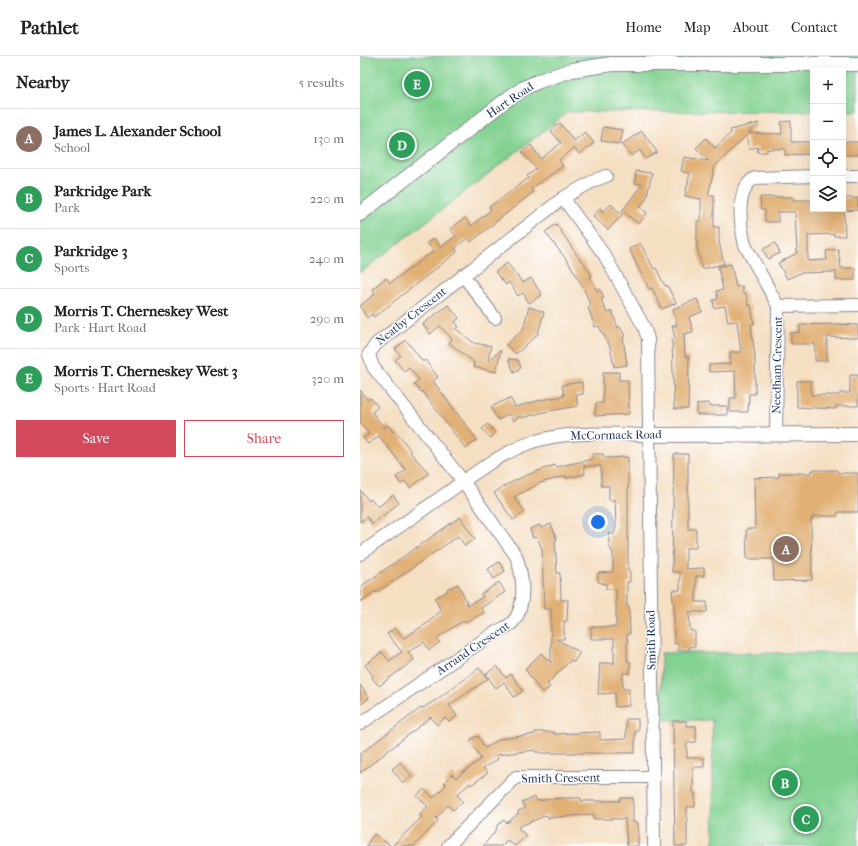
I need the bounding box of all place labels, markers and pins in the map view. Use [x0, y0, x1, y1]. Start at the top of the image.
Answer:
pin: E [404, 69, 430, 99]
pin: D [389, 130, 415, 160]
pin: A [773, 534, 799, 564]
pin: B [772, 768, 798, 798]
pin: C [793, 804, 819, 834]

